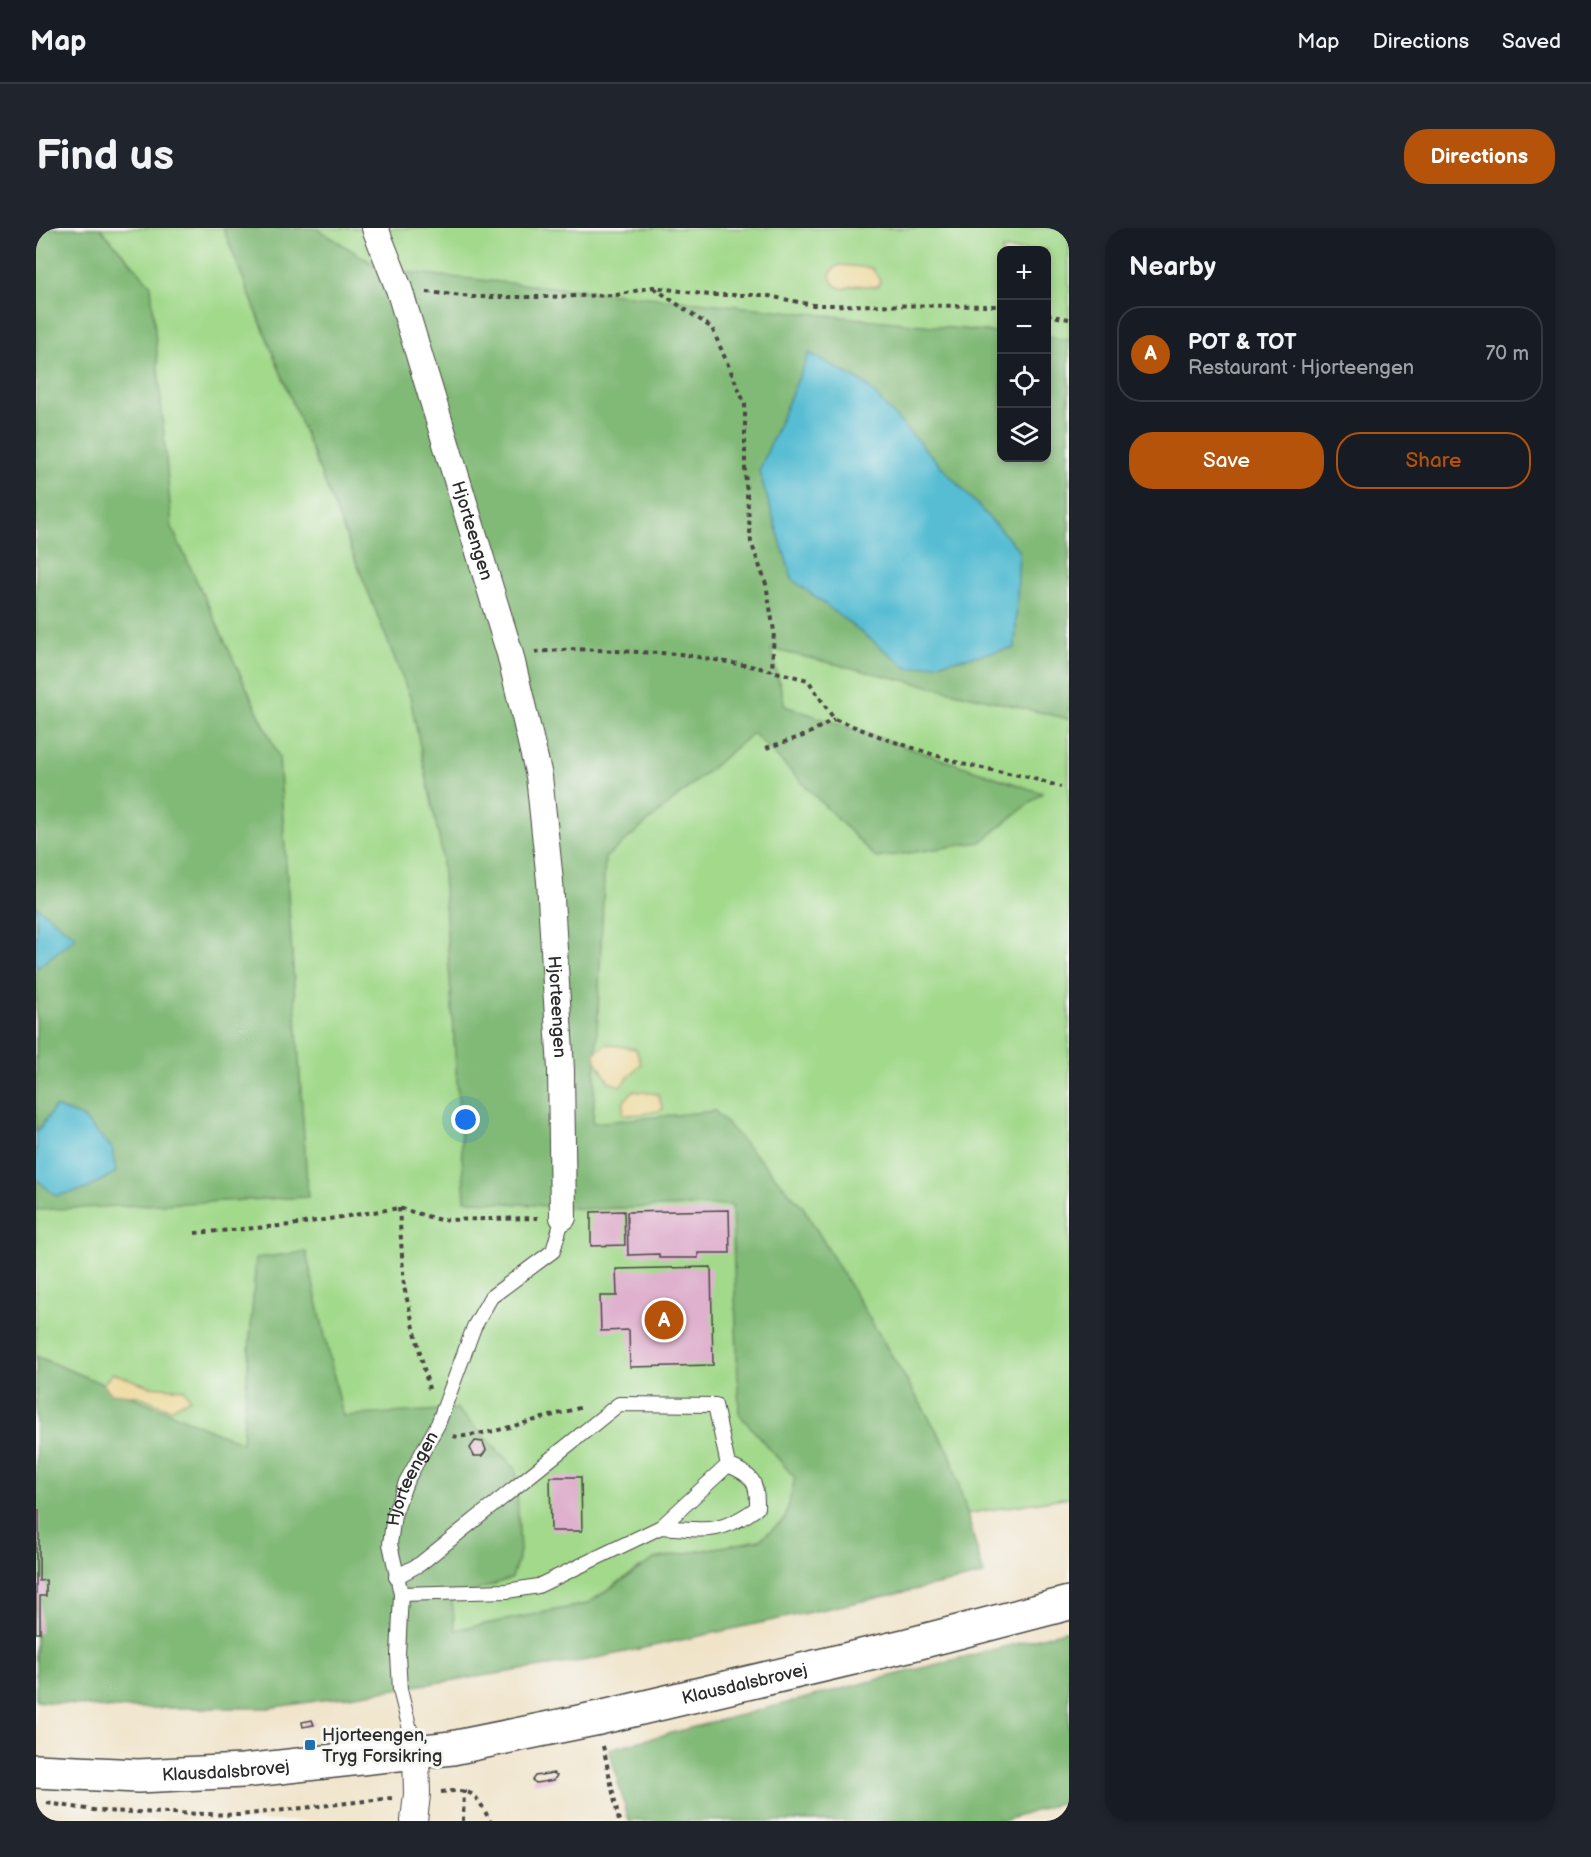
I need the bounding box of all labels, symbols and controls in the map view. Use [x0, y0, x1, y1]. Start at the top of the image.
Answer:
text: Map [30, 25, 86, 58]
text: Map [1297, 29, 1340, 54]
text: Directions [1373, 29, 1469, 54]
text: Saved [1502, 29, 1561, 54]
button: Directions [1404, 129, 1555, 184]
text: Find us [36, 131, 174, 182]
map controls [997, 246, 1051, 462]
button: + [997, 246, 1051, 300]
text: Nearby [1129, 252, 1216, 283]
button: − [997, 300, 1051, 354]
text: POT & TOT [1188, 329, 1297, 356]
text: A [1144, 342, 1157, 366]
text: 70 m [1485, 342, 1529, 366]
button: locate [997, 354, 1051, 408]
text: Restaurant · Hjorteengen [1188, 356, 1414, 380]
button: layers [997, 408, 1051, 462]
button: Save [1129, 432, 1324, 489]
button: Share [1336, 432, 1531, 489]
street label: Hjorteengen [447, 479, 497, 583]
street label: Hjorteengen [543, 955, 570, 1058]
your location [451, 1105, 480, 1134]
pin: A [644, 1298, 684, 1342]
street label: Hjorteengen [383, 1428, 443, 1527]
street label: Klausdalsbrovej [680, 1659, 809, 1709]
place label: Hjorteengen, Tryg Forsikring [322, 1725, 442, 1767]
marker: Hjorteengen, Tryg Forsikring [303, 1738, 317, 1752]
street label: Klausdalsbrovej [161, 1756, 291, 1786]

